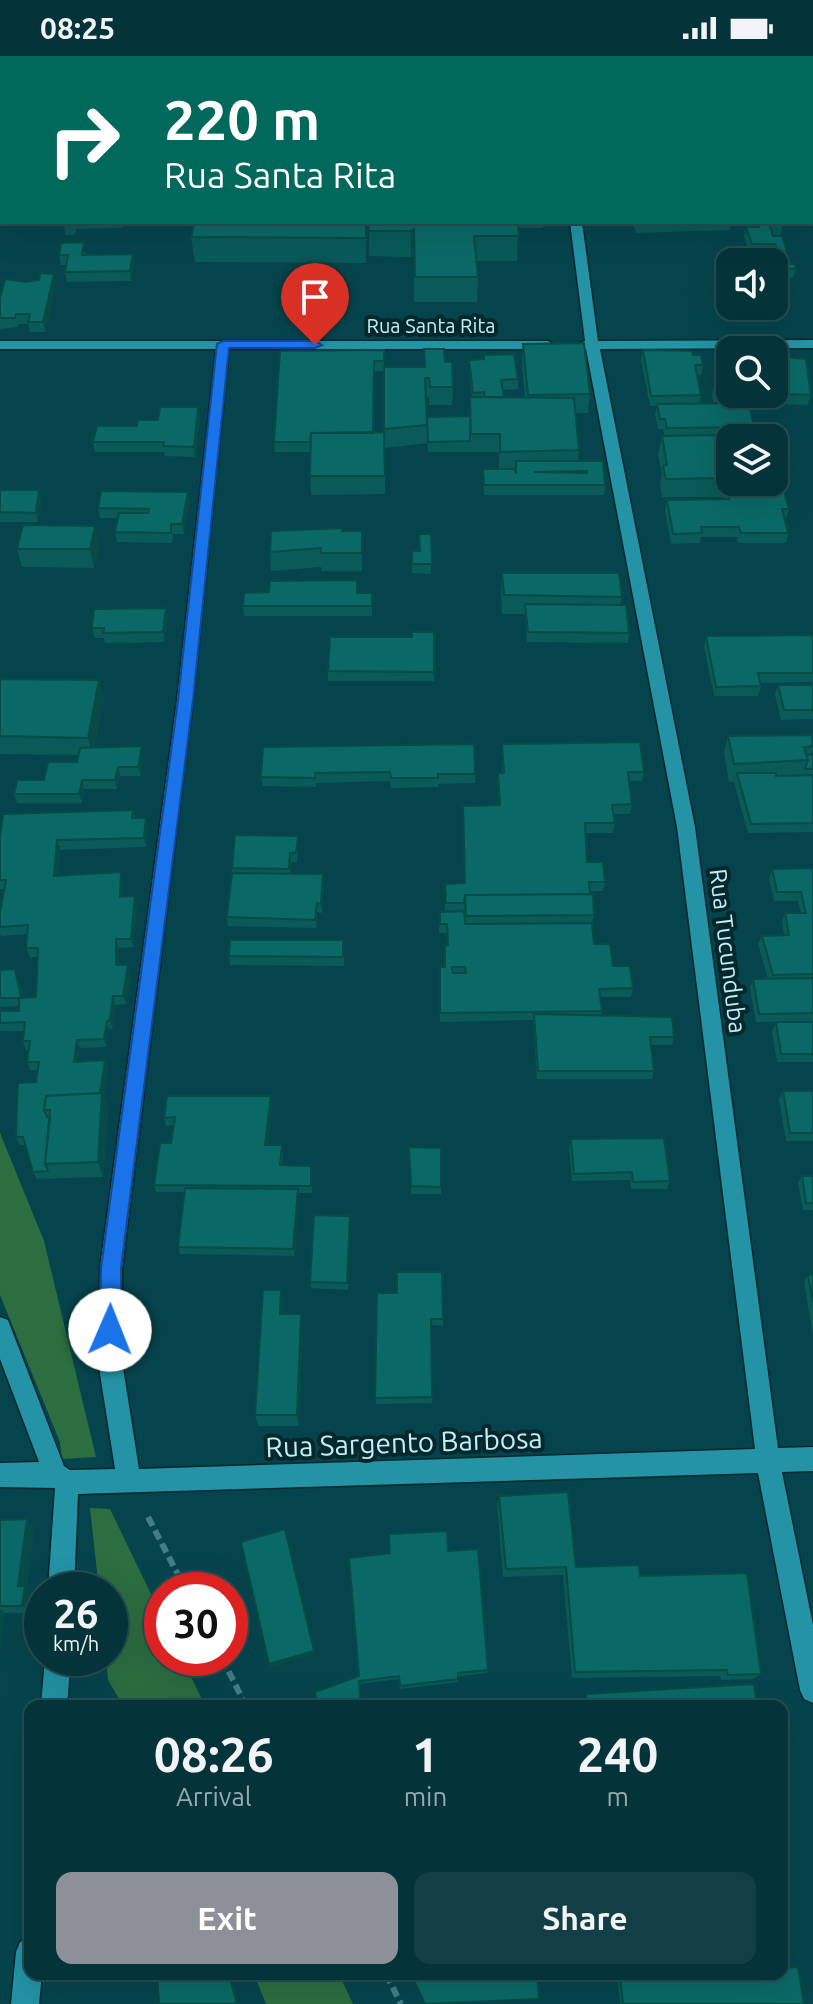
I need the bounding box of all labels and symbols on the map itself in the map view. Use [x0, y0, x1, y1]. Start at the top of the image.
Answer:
pin [281, 263, 349, 345]
street label: Rua Santa Rita [366, 314, 496, 337]
street label: Rua Tucunduba [705, 867, 751, 1035]
position arrow [68, 1288, 152, 1372]
street label: Rua Sargento Barbosa [265, 1422, 543, 1462]
speed limit sign: 30 [144, 1572, 248, 1676]

